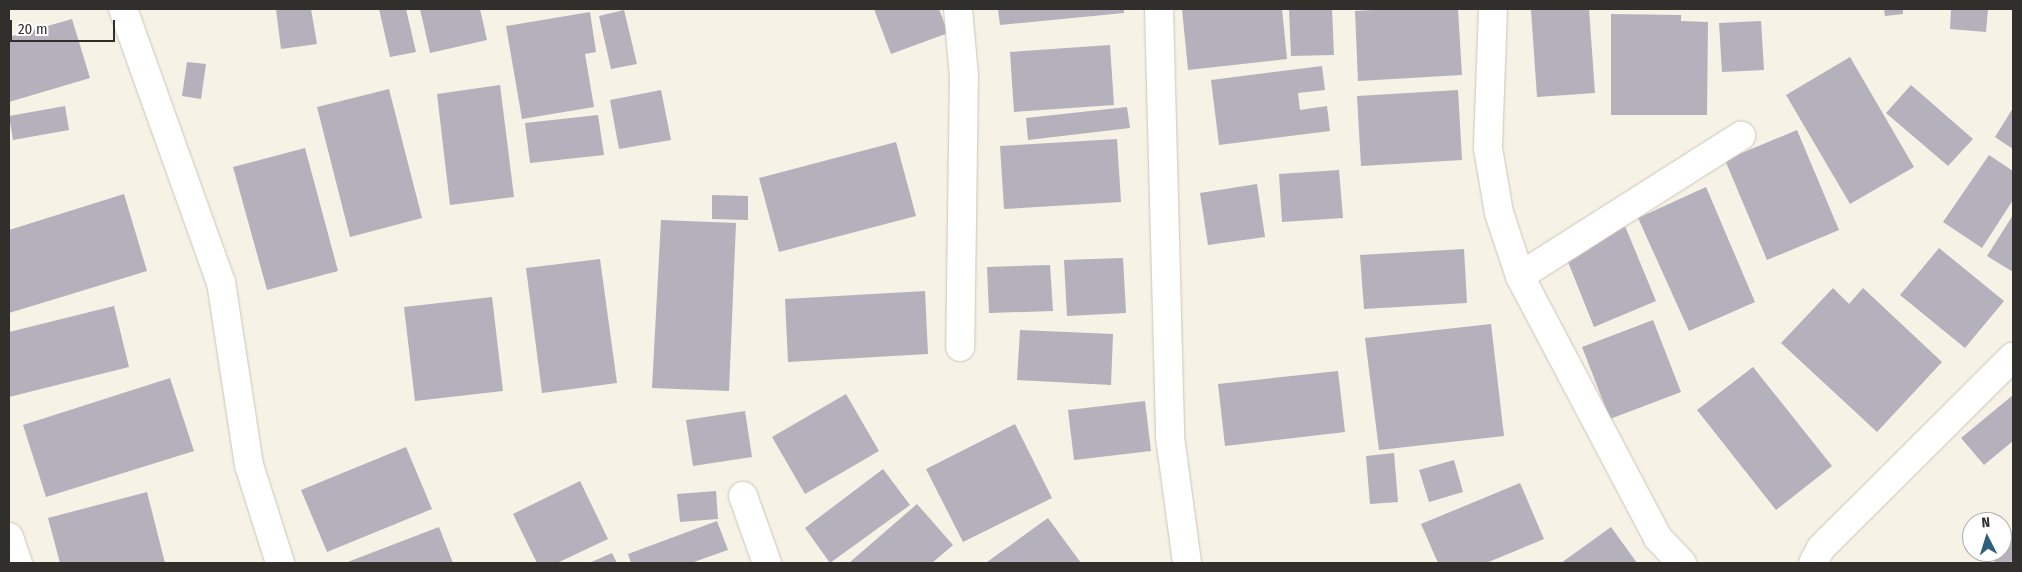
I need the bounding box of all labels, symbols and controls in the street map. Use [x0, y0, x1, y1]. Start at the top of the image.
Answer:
scale bar [12, 10, 118, 42]
text: 20 m [18, 20, 48, 38]
north arrow [1962, 512, 2012, 562]
text: N [1981, 514, 1991, 531]

